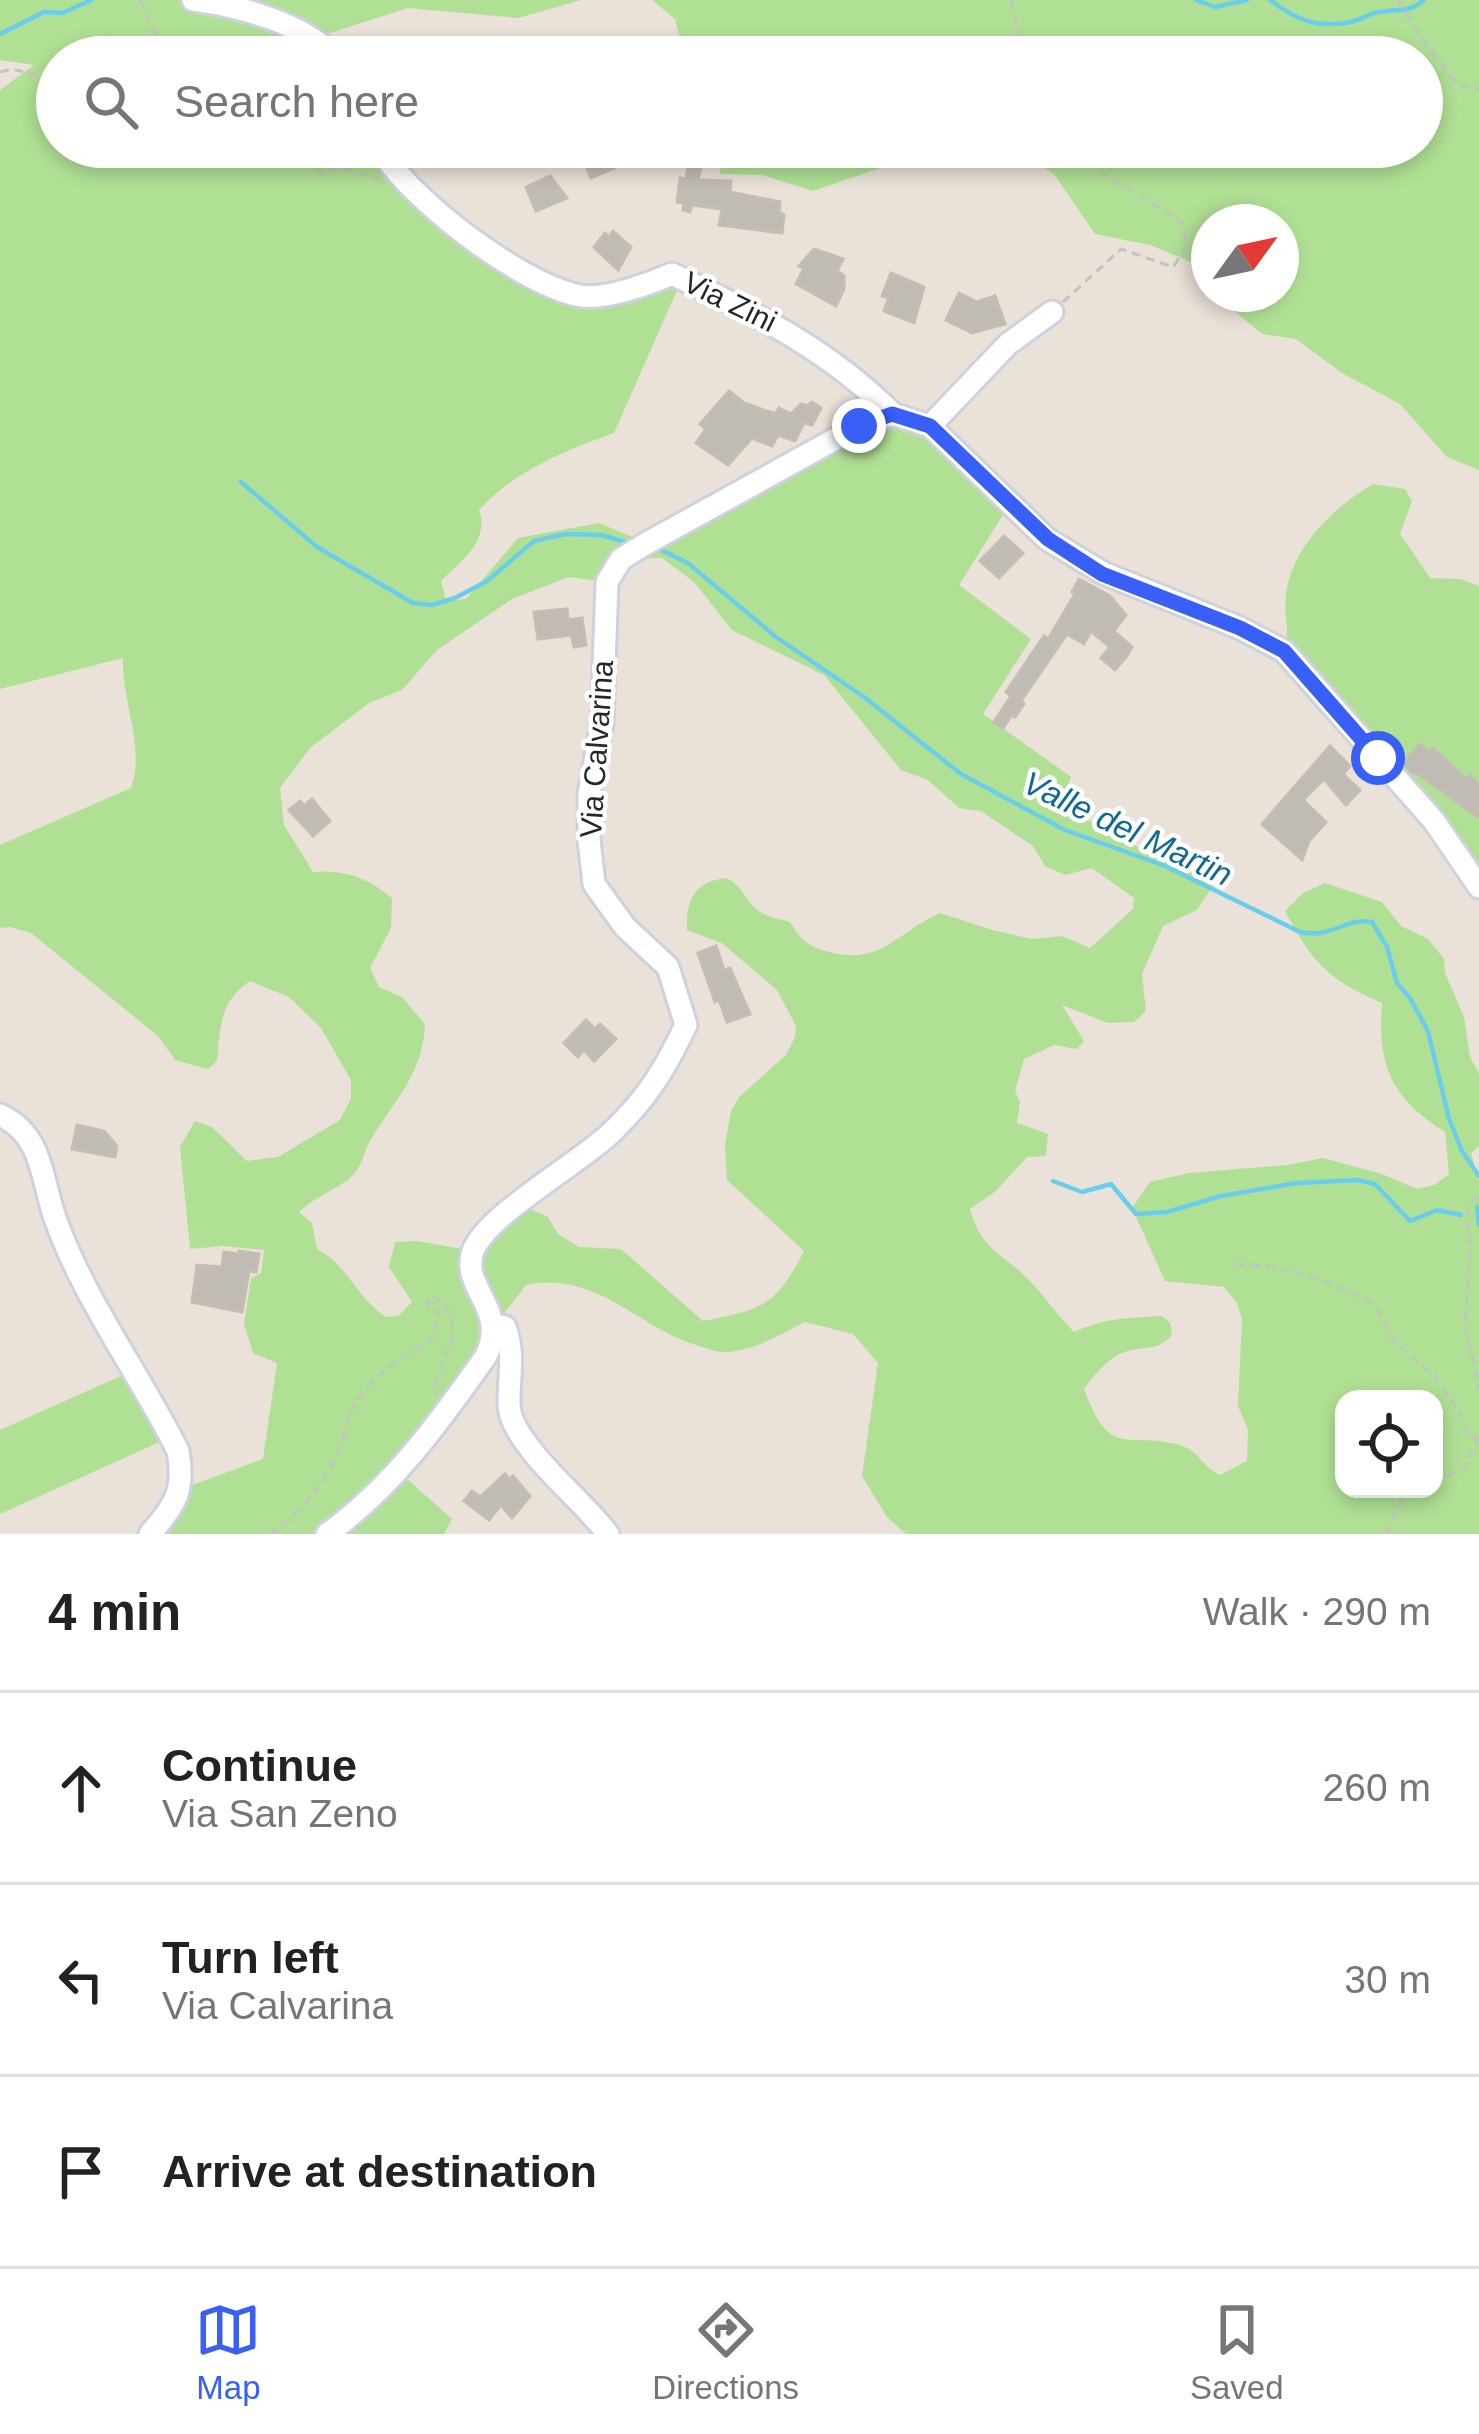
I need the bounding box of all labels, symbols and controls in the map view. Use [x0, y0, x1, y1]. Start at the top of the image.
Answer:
search box [36, 36, 1443, 168]
icon: search [78, 69, 144, 135]
text: Search here [174, 76, 419, 127]
north arrow [1191, 204, 1299, 312]
street label: Via Zini [678, 265, 782, 338]
route end [832, 399, 886, 453]
street label: Via Calvarina [574, 659, 619, 839]
route start [1351, 731, 1405, 785]
water label: Valle del Martin [1017, 764, 1238, 893]
map controls [1335, 1390, 1443, 1498]
button: locate [1335, 1390, 1443, 1498]
text: 4 min [48, 1584, 181, 1641]
text: Walk · 290 m [1203, 1590, 1431, 1633]
text: Continue [162, 1740, 357, 1791]
icon: ahead [48, 1755, 114, 1821]
text: 260 m [1323, 1766, 1431, 1809]
text: Via San Zeno [162, 1792, 398, 1835]
text: Turn left [162, 1932, 339, 1983]
icon: left [48, 1947, 114, 2013]
text: 30 m [1344, 1958, 1431, 2001]
text: Via Calvarina [162, 1984, 393, 2027]
icon: arrive [48, 2139, 114, 2205]
text: Arrive at destination [162, 2146, 597, 2197]
tab: Map [195, 2297, 261, 2407]
tab: Directions [652, 2297, 799, 2407]
tab: Saved [1190, 2297, 1284, 2407]

